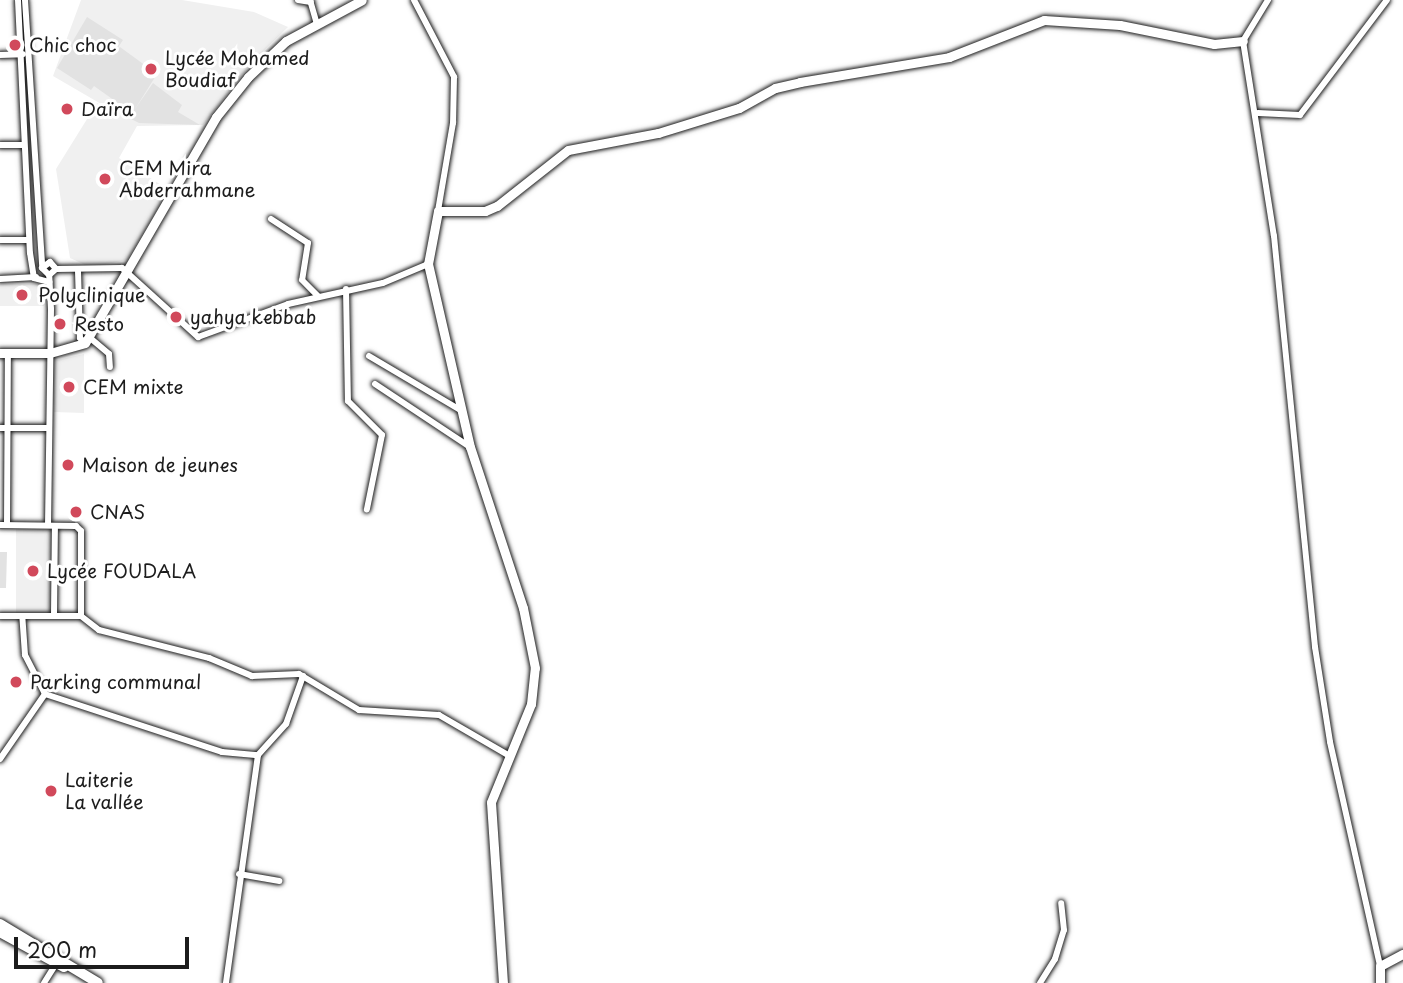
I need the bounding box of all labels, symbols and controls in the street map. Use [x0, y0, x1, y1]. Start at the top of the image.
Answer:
place label: Chic choc [29, 34, 118, 56]
marker: Chic choc [7, 37, 23, 53]
place label: Lycée Mohamed Boudiaf [165, 47, 312, 91]
marker: Lycée Mohamed Boudiaf [143, 61, 159, 77]
place label: Daïra [81, 98, 133, 120]
marker: Daïra [59, 101, 75, 117]
place label: CEM Mira Abderrahmane [119, 157, 255, 201]
marker: CEM Mira Abderrahmane [97, 171, 113, 187]
place label: Polyclinique [38, 284, 145, 306]
marker: Polyclinique [12, 285, 32, 305]
place label: yahya kebbab [190, 306, 318, 328]
marker: yahya kebbab [168, 309, 184, 325]
place label: Resto [74, 313, 124, 335]
marker: Resto [52, 316, 68, 332]
place label: CEM mixte [83, 376, 184, 398]
marker: CEM mixte [61, 379, 77, 395]
place label: Maison de jeunes [82, 454, 239, 476]
marker: Maison de jeunes [60, 457, 76, 473]
place label: CNAS [90, 501, 146, 523]
marker: CNAS [68, 504, 84, 520]
place label: Lycée FOUDALA [47, 560, 198, 582]
marker: Lycée FOUDALA [25, 563, 41, 579]
place label: Parking communal [30, 671, 202, 693]
marker: Parking communal [8, 674, 24, 690]
place label: Laiterie La vallée [65, 769, 146, 813]
marker: Laiterie La vallée [43, 783, 59, 799]
scale bar [18, 923, 192, 967]
text: 200 m [27, 933, 97, 965]

